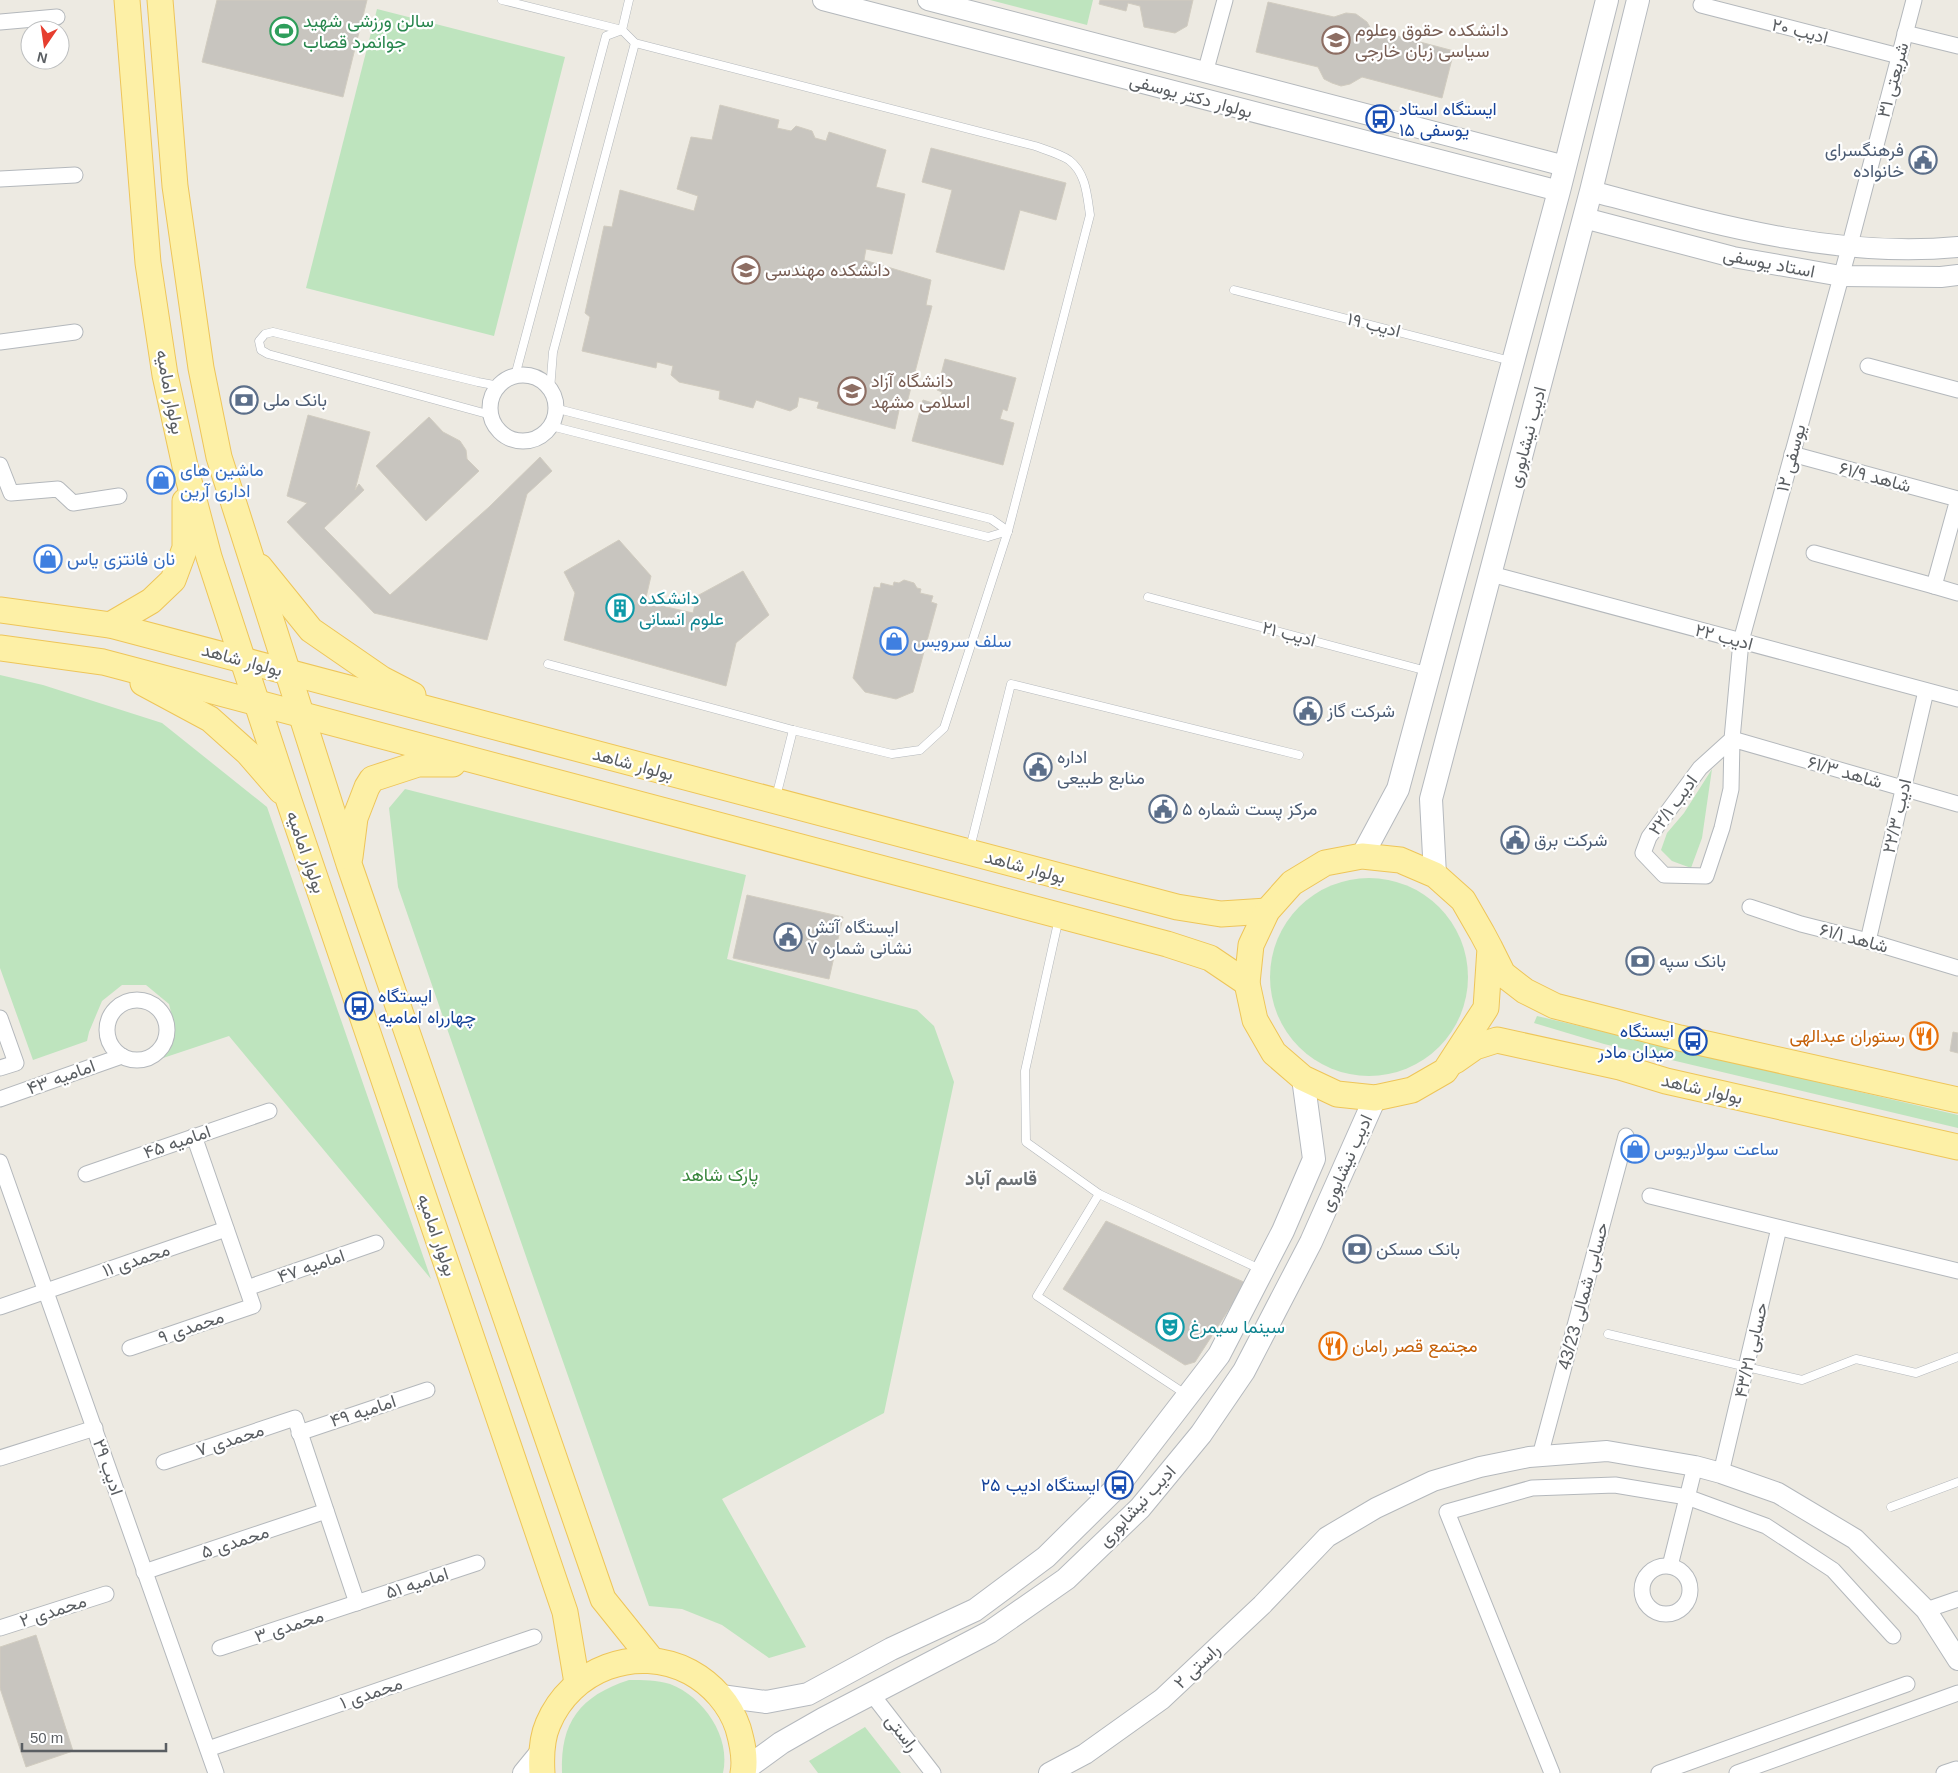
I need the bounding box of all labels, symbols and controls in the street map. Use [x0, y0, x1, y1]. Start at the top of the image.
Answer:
place label: سالن ورزشی شهید جوانمرد قصاب [303, 11, 434, 53]
street label: ادیب ۲۰ [1770, 14, 1830, 48]
sports icon: سالن ورزشی شهید جوانمرد قصاب [269, 16, 299, 46]
north arrow [20, 20, 70, 70]
place label: دانشکده حقوق وعلوم سیاسی زبان خارجی [1355, 20, 1509, 62]
school or university icon: دانشکده حقوق وعلوم سیاسی زبان خارجی [1321, 25, 1351, 55]
street label: شریعتی ۳۱ [1873, 40, 1914, 120]
text: N [35, 49, 49, 67]
street label: بولوار دکتر یوسفی [1127, 70, 1254, 123]
place label: ایستگاه استاد یوسفی ۱۵ [1399, 99, 1497, 141]
bus stop icon: ایستگاه استاد یوسفی ۱۵ [1365, 104, 1395, 134]
place label: فرهنگسرای خانواده [1825, 140, 1904, 182]
public building icon: فرهنگسرای خانواده [1908, 145, 1938, 175]
street label: استاد یوسفی [1721, 244, 1817, 283]
school or university icon: دانشکده مهندسی [731, 255, 761, 285]
place label: دانشکده مهندسی [765, 260, 890, 281]
street label: ادیب ۱۹ [1345, 309, 1403, 341]
street label: بولوار امامیه [151, 348, 188, 436]
place label: دانشگاه آزاد اسلامی مشهد [871, 371, 970, 413]
school or university icon: دانشگاه آزاد اسلامی مشهد [837, 376, 867, 406]
street label: ادیب نیشابوری [1504, 384, 1551, 490]
bank icon: بانک ملی [229, 385, 259, 415]
place label: بانک ملی [263, 390, 327, 411]
street label: یوسفی ۱۲ [1772, 422, 1811, 494]
street label: شاهد ۶۱/۹ [1837, 458, 1913, 496]
place label: ماشین های اداری آرین [180, 460, 264, 502]
shop icon: ماشین های اداری آرین [146, 465, 176, 495]
shop icon: نان فانتزی یاس [33, 544, 63, 574]
place label: نان فانتزی یاس [67, 549, 175, 570]
place label: دانشکده علوم انسانی [639, 588, 724, 631]
building icon: دانشکده علوم انسانی [605, 593, 635, 623]
street label: ادیب ۲۱ [1260, 617, 1318, 651]
street label: ادیب ۲۲ [1693, 620, 1755, 654]
shop icon: سلف سرویس [879, 626, 909, 656]
place label: سلف سرویس [913, 631, 1011, 652]
street label: بولوار شاهد [199, 640, 285, 681]
public building icon: شرکت گاز [1293, 696, 1323, 726]
place label: شرکت گاز [1326, 701, 1395, 722]
street label: بولوار شاهد [590, 744, 676, 785]
place label: اداره منابع طبیعی [1057, 747, 1145, 790]
public building icon: اداره منابع طبیعی [1023, 752, 1053, 782]
street label: شاهد ۶۱/۳ [1805, 752, 1885, 792]
street label: ادیب ۲۲/۱ [1645, 771, 1701, 839]
street label: ادیب ۲۲/۳ [1879, 777, 1915, 855]
public building icon: مرکز پست شماره ۵ [1148, 794, 1178, 824]
place label: مرکز پست شماره ۵ [1182, 799, 1317, 821]
street label: بولوار امامیه [282, 808, 329, 896]
public building icon: شرکت برق [1500, 825, 1530, 855]
place label: شرکت برق [1534, 830, 1607, 851]
street label: بولوار شاهد [982, 847, 1068, 888]
place label: ایستگاه آتش نشانی شماره ۷ [807, 917, 912, 959]
street label: شاهد ۶۱/۱ [1818, 919, 1890, 957]
public building icon: ایستگاه آتش نشانی شماره ۷ [773, 922, 803, 952]
bank icon: بانک سپه [1625, 946, 1655, 976]
place label: بانک سپه [1659, 951, 1726, 973]
place label: ایستگاه چهارراه امامیه [378, 986, 476, 1029]
bus stop icon: ایستگاه چهارراه امامیه [344, 991, 374, 1021]
place label: ایستگاه میدان مادر [1597, 1021, 1674, 1063]
restaurant icon: رستوران عبدالهی [1909, 1021, 1939, 1051]
bus stop icon: ایستگاه میدان مادر [1678, 1026, 1708, 1056]
place label: رستوران عبدالهی [1789, 1026, 1905, 1047]
street label: امامیه ۴۳ [24, 1055, 98, 1099]
street label: بولوار شاهد [1659, 1070, 1745, 1109]
street label: ادیب نیشابوری [1316, 1111, 1377, 1215]
street label: امامیه ۴۵ [141, 1121, 213, 1163]
shop icon: ساعت سولاریوس [1620, 1134, 1650, 1164]
place label: ساعت سولاریوس [1654, 1139, 1778, 1160]
park label: پارک شاهد [682, 1165, 758, 1187]
district label: قاسم آباد [965, 1168, 1037, 1191]
street label: بولوار امامیه [413, 1191, 460, 1279]
street label: حسابی شمالی 43/23 [1554, 1220, 1613, 1372]
bank icon: بانک مسکن [1342, 1234, 1372, 1264]
street label: محمدی ۱۱ [100, 1239, 173, 1282]
place label: بانک مسکن [1376, 1239, 1460, 1260]
street label: امامیه ۴۷ [275, 1245, 347, 1287]
street label: حسابی ۴۳/۲۱ [1730, 1300, 1773, 1400]
street label: محمدی ۹ [156, 1306, 227, 1348]
theatre icon: سینما سیمرغ [1155, 1312, 1185, 1342]
place label: سینما سیمرغ [1189, 1317, 1285, 1339]
restaurant icon: مجتمع قصر رامان [1318, 1331, 1348, 1361]
place label: مجتمع قصر رامان [1352, 1336, 1478, 1358]
street label: امامیه ۴۹ [328, 1391, 398, 1431]
street label: محمدی ۷ [194, 1420, 267, 1461]
street label: ادیب ۲۹ [89, 1436, 127, 1498]
street label: ادیب نیشابوری [1094, 1461, 1180, 1551]
bus stop icon: ایستگاه ادیب ۲۵ [1104, 1470, 1134, 1500]
place label: ایستگاه ادیب ۲۵ [981, 1475, 1100, 1495]
street label: محمدی ۵ [199, 1522, 272, 1563]
street label: امامیه ۵۱ [383, 1563, 451, 1603]
street label: محمدی ۲ [17, 1591, 89, 1632]
street label: محمدی ۳ [252, 1605, 326, 1647]
street label: راستی ۲ [1170, 1639, 1225, 1693]
street label: محمدی ۱ [337, 1673, 405, 1714]
street label: راستی [881, 1711, 923, 1756]
scale bar [22, 1720, 166, 1752]
text: 50 m [30, 1729, 63, 1746]

